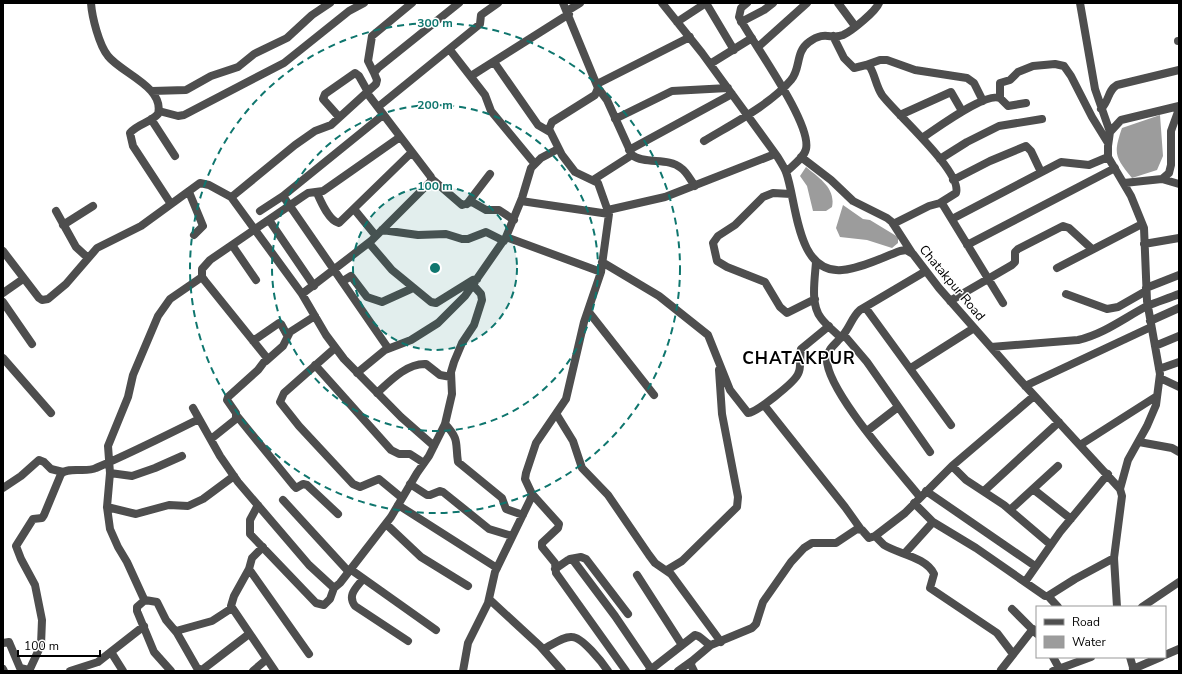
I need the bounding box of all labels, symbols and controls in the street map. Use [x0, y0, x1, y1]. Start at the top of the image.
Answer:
text: 300 m [417, 15, 453, 31]
text: 200 m [417, 97, 453, 113]
text: 100 m [417, 178, 453, 194]
street label: Chatakpur Road [915, 241, 989, 325]
centre of rings [428, 261, 442, 275]
district label: CHATAKPUR [742, 347, 856, 370]
legend [1036, 606, 1166, 658]
text: Road [1072, 614, 1100, 630]
scale bar [18, 632, 100, 658]
text: Water [1072, 634, 1106, 650]
text: 100 m [24, 638, 59, 654]

